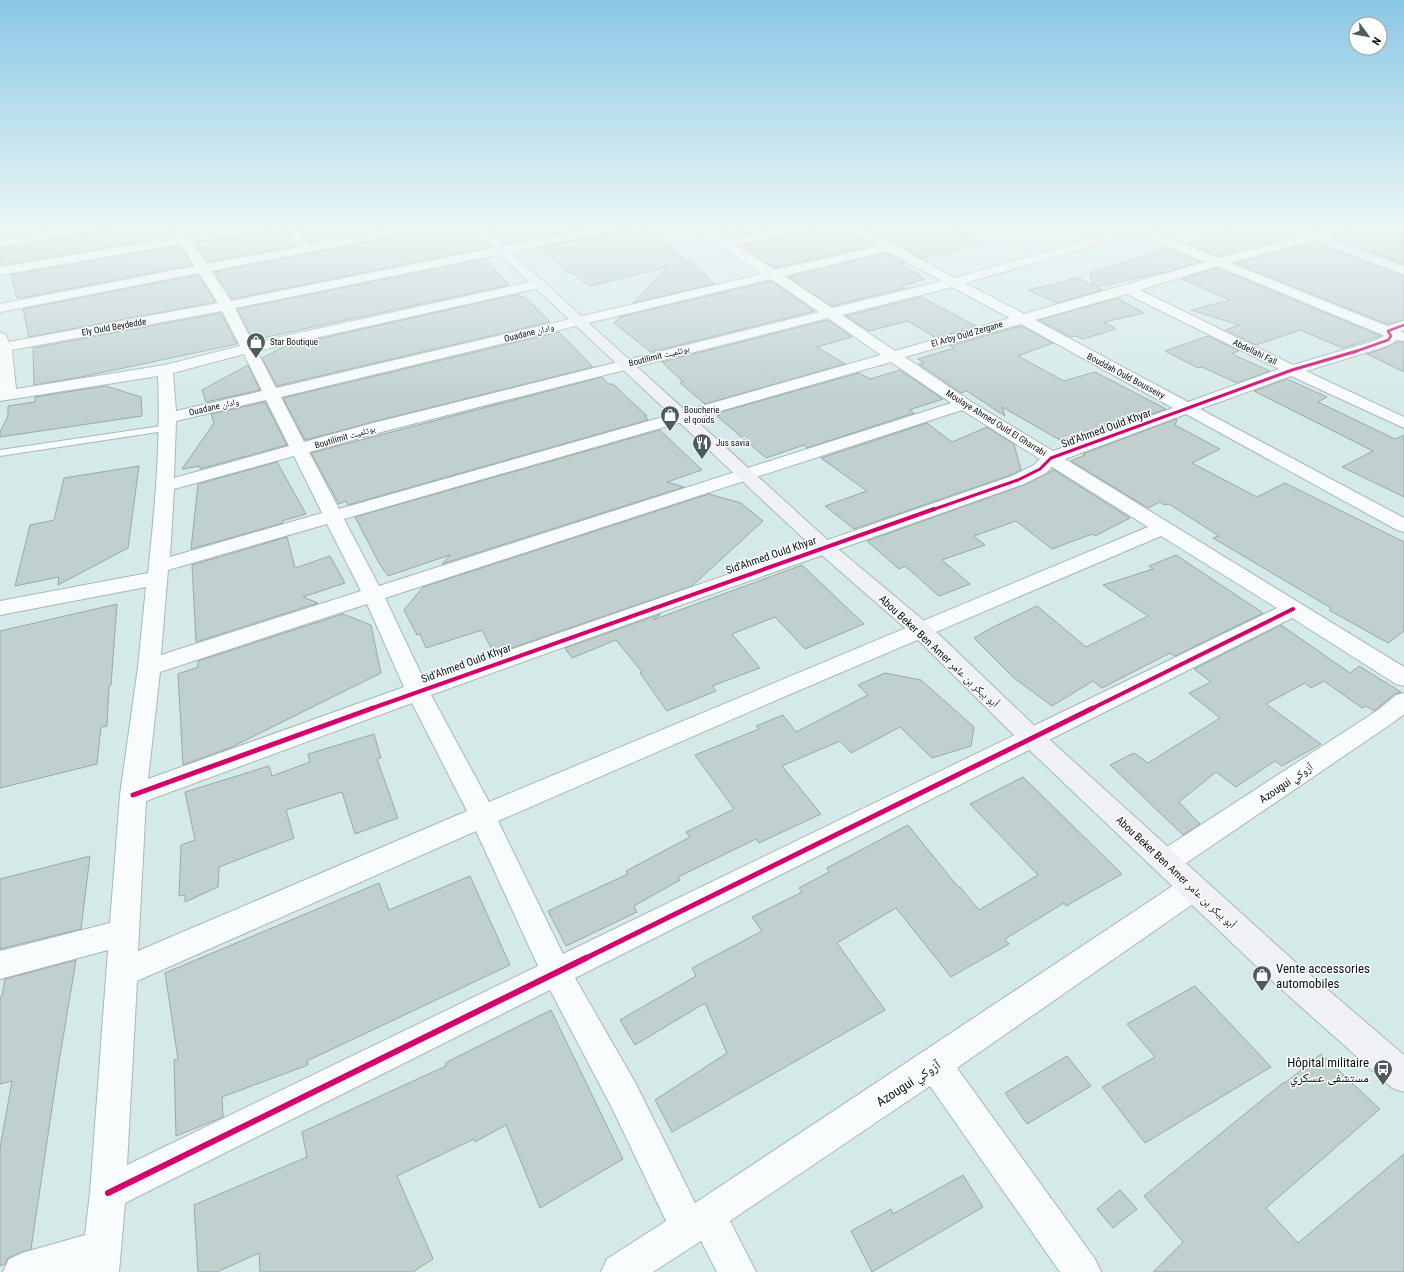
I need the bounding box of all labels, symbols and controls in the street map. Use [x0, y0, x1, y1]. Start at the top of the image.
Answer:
north arrow [1348, 16, 1388, 56]
text: N [1369, 35, 1383, 48]
street label: Ely Ould Beydedde [81, 316, 147, 338]
street label: El Arby Ould Zergane [930, 319, 1004, 349]
street label: Ouadane وادان [503, 322, 555, 344]
shop icon: Star Boutique [245, 331, 267, 359]
place label: Star Boutique [270, 337, 318, 347]
street label: Abdellahi Fall [1231, 337, 1279, 367]
street label: Boutilimit بوتلميت [627, 343, 691, 369]
street label: Bouddah Ould Bousseiry [1085, 351, 1167, 401]
street label: Moulaye Ahmed Ould El Gharrabi [944, 388, 1048, 458]
street label: Ouadane وادان [188, 396, 240, 418]
shop icon: Boucherie el qouds [659, 404, 681, 432]
place label: Boucherie el qouds [684, 405, 720, 425]
street label: Sid'Ahmed Ould Khyar [1059, 406, 1154, 451]
street label: Boutilimit بوتلميت [314, 423, 377, 451]
restaurant icon: Jus savia [691, 432, 713, 460]
place label: Jus savia [716, 438, 749, 448]
street label: Sid'Ahmed Ould Khyar [724, 534, 819, 577]
street label: Abou Beker Ben Amer أبو بيكر بن عامر [876, 592, 1002, 710]
street label: Sid'Ahmed Ould Khyar [419, 641, 514, 686]
street label: Azougui آزوكي [1257, 761, 1317, 808]
street label: Abou Beker Ben Amer أبو بيكر بن عامر [1113, 813, 1239, 931]
place label: Vente accessories automobiles [1276, 961, 1370, 991]
shop icon: Vente accessories automobiles [1251, 964, 1273, 992]
place label: Hôpital militaire مستشفى عسكري [1287, 1055, 1369, 1088]
street label: Azougui آزوكي [873, 1057, 945, 1112]
bus stop icon: Hôpital militaire مستشفى عسكري [1372, 1058, 1394, 1086]

